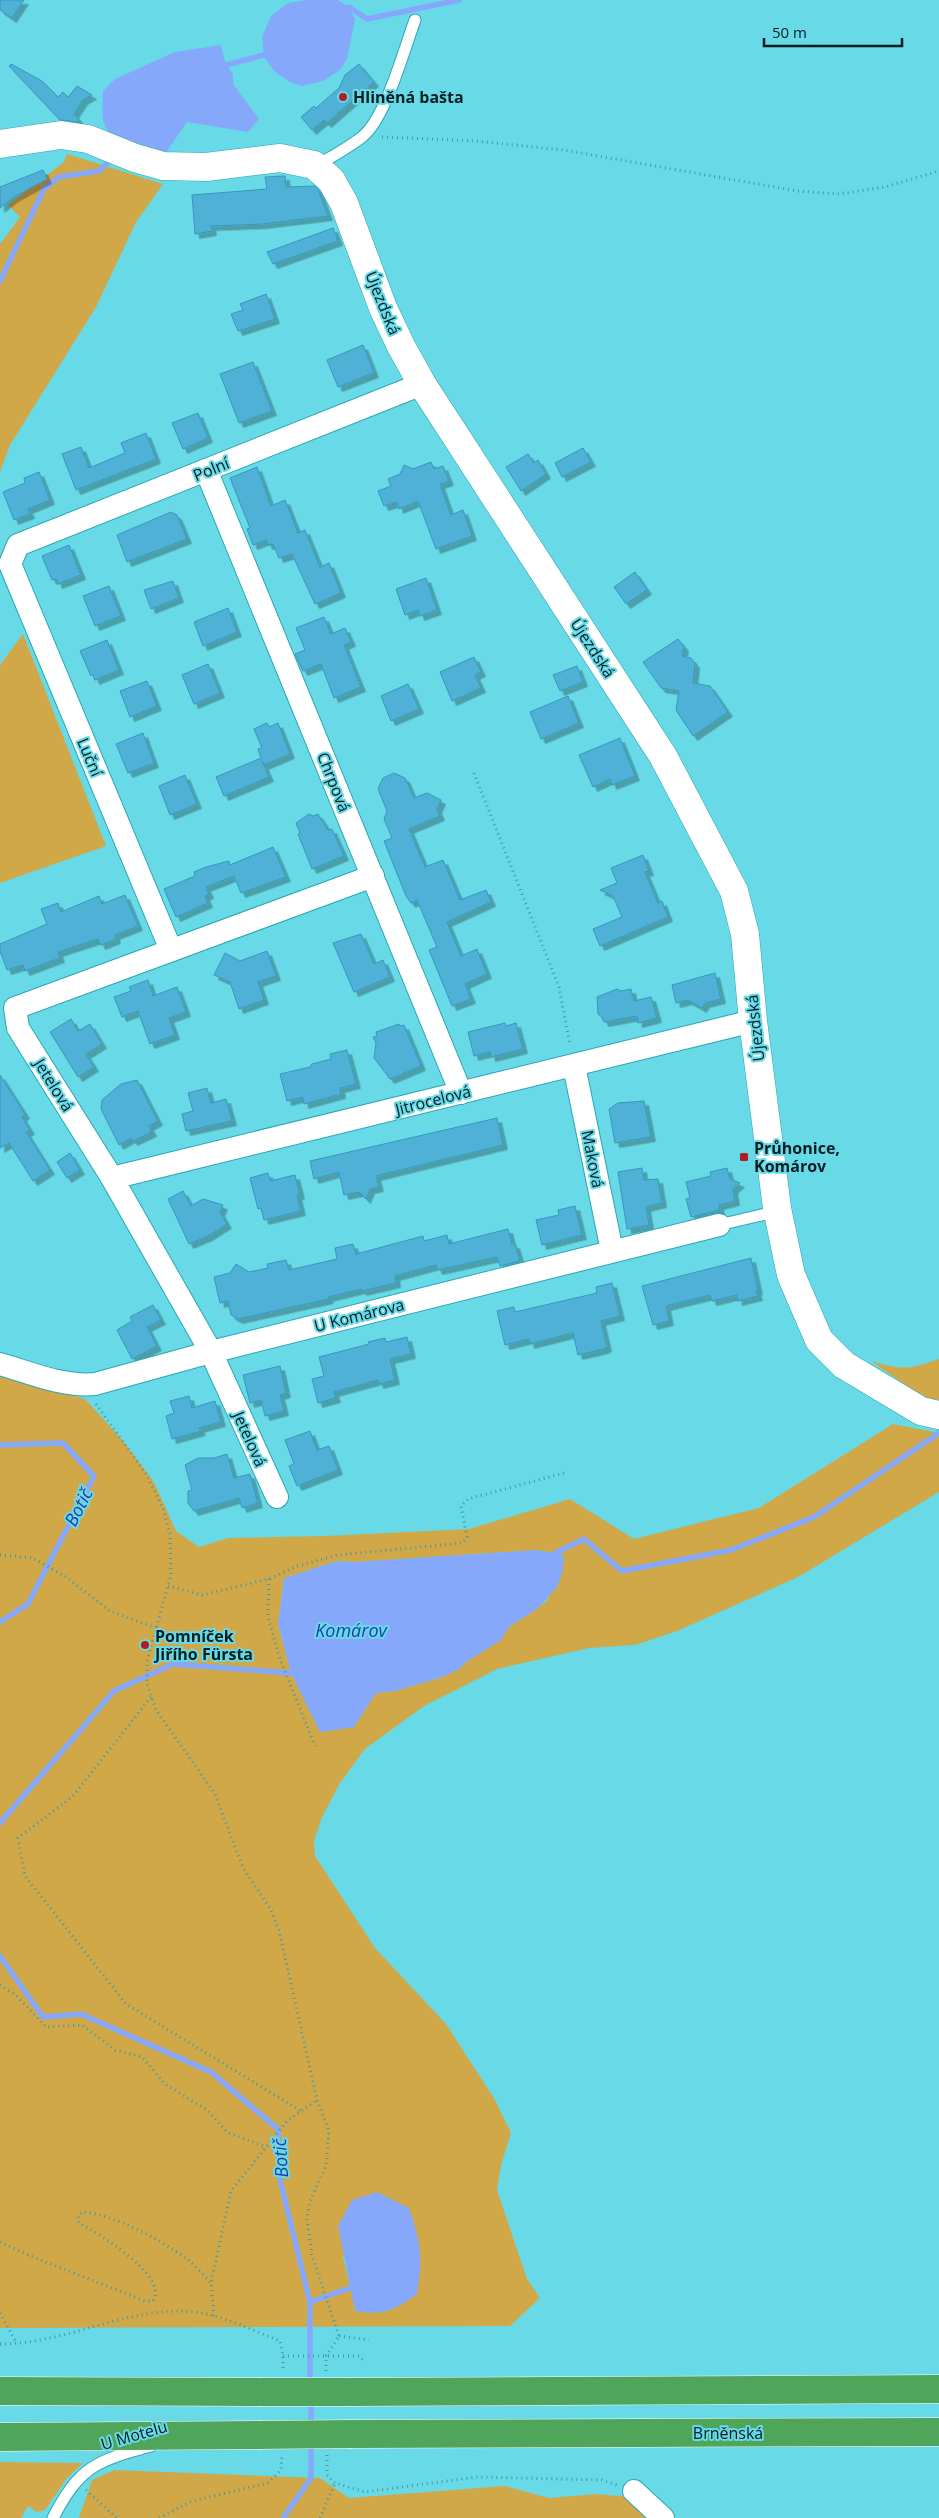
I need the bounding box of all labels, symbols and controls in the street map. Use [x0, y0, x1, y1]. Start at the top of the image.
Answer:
scale bar [764, 15, 902, 47]
text: 50 m [772, 22, 807, 42]
place label: Hliněná bašta [353, 86, 464, 108]
marker: Hliněná bašta [337, 91, 349, 103]
street label: Újezdská [360, 268, 406, 338]
street label: Polní [190, 451, 233, 486]
street label: Újezdská [566, 614, 620, 682]
street label: Luční [72, 734, 108, 780]
street label: Chrpová [312, 749, 356, 815]
street label: Újezdská [741, 994, 769, 1062]
street label: Jetelová [28, 1053, 79, 1116]
street label: Jitrocelová [391, 1080, 473, 1121]
street label: Maková [577, 1128, 609, 1190]
place label: Průhonice, Komárov [754, 1137, 840, 1177]
marker: Průhonice, Komárov [738, 1151, 750, 1163]
street label: U Komárova [312, 1293, 406, 1337]
street label: Jetelová [227, 1406, 272, 1470]
water label: Botič [58, 1483, 98, 1530]
water label: Komárov [315, 1618, 389, 1642]
place label: Pomníček Jiřího Fürsta [153, 1625, 253, 1665]
marker: Pomníček Jiřího Fürsta [139, 1639, 151, 1651]
water label: Botič [267, 2137, 293, 2179]
street label: U Motelu [98, 2415, 170, 2455]
street label: Brněnská [693, 2422, 763, 2444]

